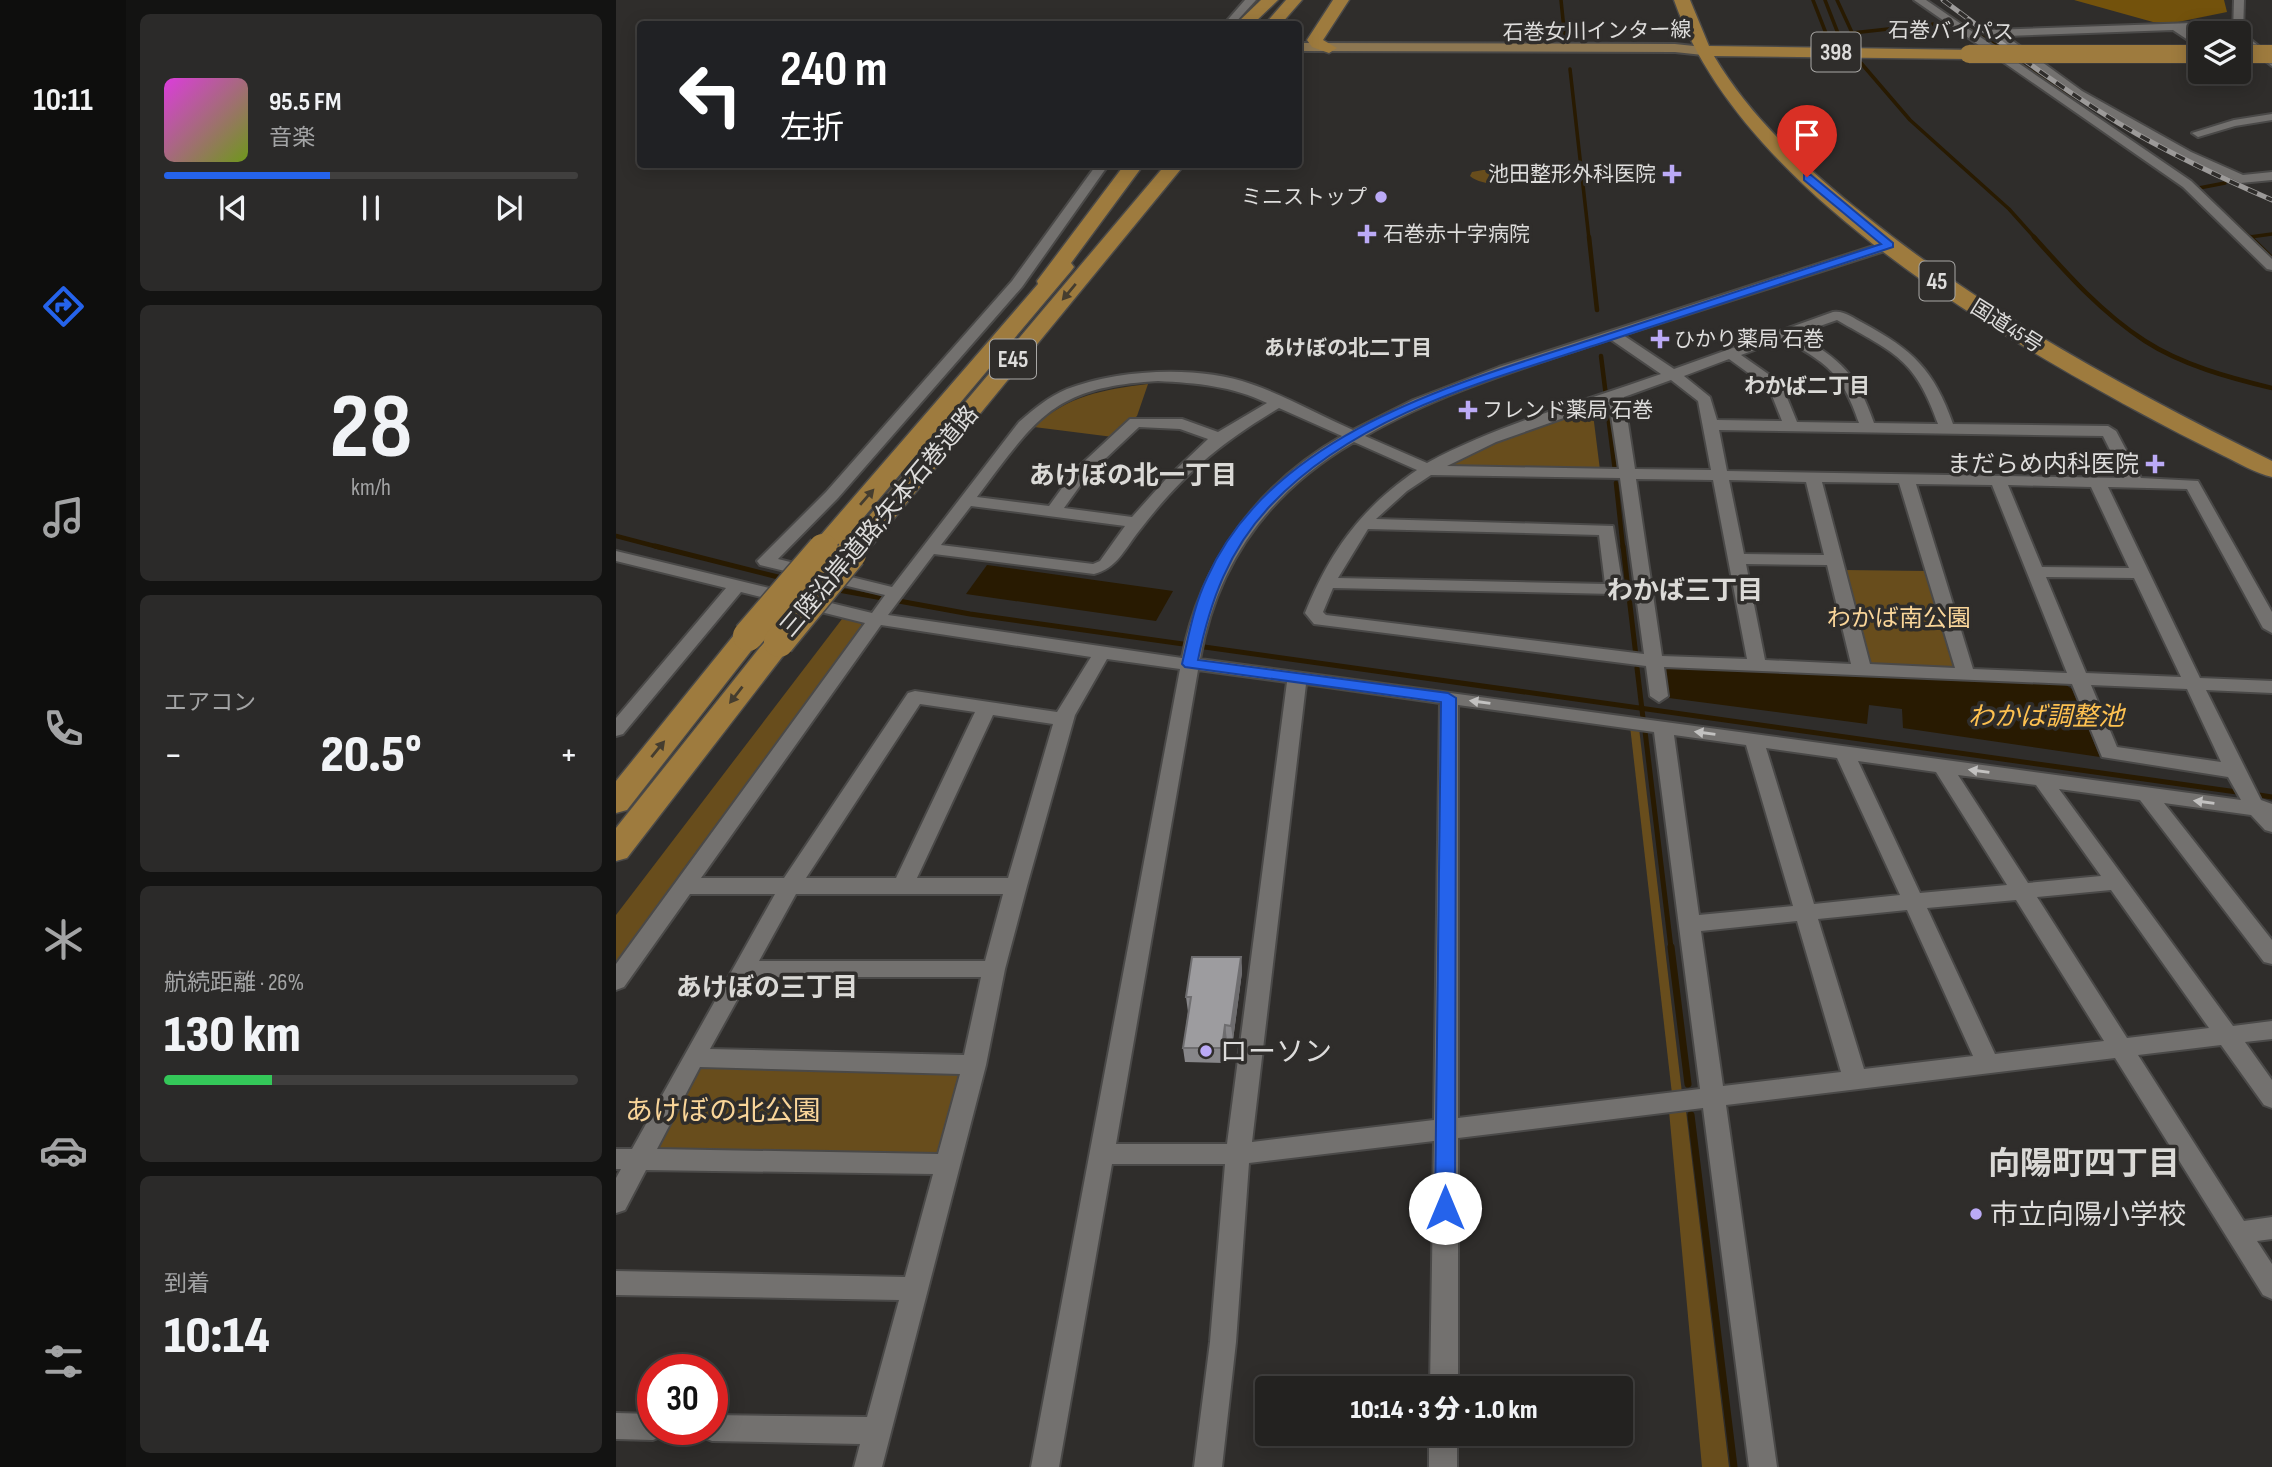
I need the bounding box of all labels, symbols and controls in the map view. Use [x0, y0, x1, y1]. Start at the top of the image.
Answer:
street label: 石巻女川インター線 [1502, 17, 1692, 46]
street label: 石巻バイパス [1888, 18, 2014, 45]
map controls [2188, 21, 2251, 84]
button: layers [2188, 21, 2251, 84]
road number: 398 [1812, 32, 1860, 72]
text: 240 m [780, 41, 888, 100]
icon: left [665, 49, 756, 140]
text: 10:11 [33, 81, 93, 120]
text: 95.5 FM [269, 87, 341, 118]
pin [1777, 105, 1837, 177]
text: 左折 [780, 109, 844, 148]
icon: arrive [1788, 116, 1826, 154]
text: 音楽 [269, 124, 315, 152]
place label: 池田整形外科医院 [1488, 162, 1656, 187]
marker: 池田整形外科医院 [1662, 164, 1682, 184]
place label: ミニストップ [1241, 185, 1367, 210]
icon: previous [214, 189, 252, 227]
icon: pause [352, 189, 390, 227]
icon: next [490, 189, 528, 227]
marker: ミニストップ [1373, 189, 1389, 205]
place label: 石巻赤十字病院 [1383, 222, 1530, 247]
marker: 石巻赤十字病院 [1357, 224, 1377, 244]
road number: 45 [1920, 262, 1954, 300]
icon: directions [39, 282, 88, 331]
one-way arrow [1062, 283, 1077, 301]
street label: 国道45号 [1966, 295, 2047, 358]
place label: ひかり薬局 石巻 [1674, 327, 1824, 352]
marker: ひかり薬局 石巻 [1652, 331, 1668, 347]
district label: あけぼの北二丁目 [1264, 336, 1432, 361]
road number: E45 [990, 340, 1036, 378]
text: 28 [330, 374, 412, 483]
district label: わかば二丁目 [1744, 374, 1870, 399]
place label: フレンド薬局 石巻 [1482, 398, 1653, 423]
street label: 三陸沿岸道路;矢本石巻道路 [774, 400, 985, 643]
marker: フレンド薬局 石巻 [1460, 402, 1476, 418]
place label: まだらめ内科医院 [1947, 450, 2139, 479]
marker: まだらめ内科医院 [2145, 454, 2165, 474]
district label: あけぼの北一丁目 [1029, 461, 1237, 492]
text: km/h [351, 474, 391, 502]
one-way arrow [859, 488, 875, 506]
icon: music [39, 493, 88, 542]
district label: わかば三丁目 [1607, 576, 1763, 607]
park label: わかば南公園 [1827, 604, 1971, 633]
one-way arrow [730, 686, 744, 704]
text: エアコン [164, 689, 256, 717]
one-way arrow [1469, 697, 1491, 708]
water label: わかば調整池 [1968, 702, 2127, 733]
icon: phone [39, 704, 88, 753]
text: 20.5° [320, 724, 422, 787]
one-way arrow [1694, 727, 1716, 738]
text: − [164, 733, 183, 778]
text: + [559, 733, 578, 778]
one-way arrow [651, 740, 666, 758]
one-way arrow [1968, 765, 1990, 776]
one-way arrow [2193, 796, 2215, 807]
icon: climate [39, 915, 88, 964]
text: 航続距離 · 26% [164, 969, 304, 997]
district label: あけぼの三丁目 [676, 973, 858, 1004]
text: 130 km [164, 1004, 301, 1067]
place label: ローソン [1220, 1036, 1332, 1069]
marker: ローソン [1198, 1043, 1214, 1059]
park label: あけぼの北公園 [625, 1095, 821, 1128]
icon: car [39, 1126, 88, 1175]
district label: 向陽町四丁目 [1988, 1145, 2180, 1184]
position arrow [1408, 1171, 1482, 1245]
place label: 市立向陽小学校 [1990, 1199, 2186, 1232]
marker: 市立向陽小学校 [1968, 1206, 1984, 1222]
text: 到着 [164, 1270, 210, 1298]
text: 10:14 [164, 1305, 270, 1368]
icon: filters [39, 1337, 88, 1386]
speed limit sign: 30 [637, 1354, 728, 1445]
text: 10:14 · 3 分 · 1.0 km [1350, 1395, 1538, 1426]

